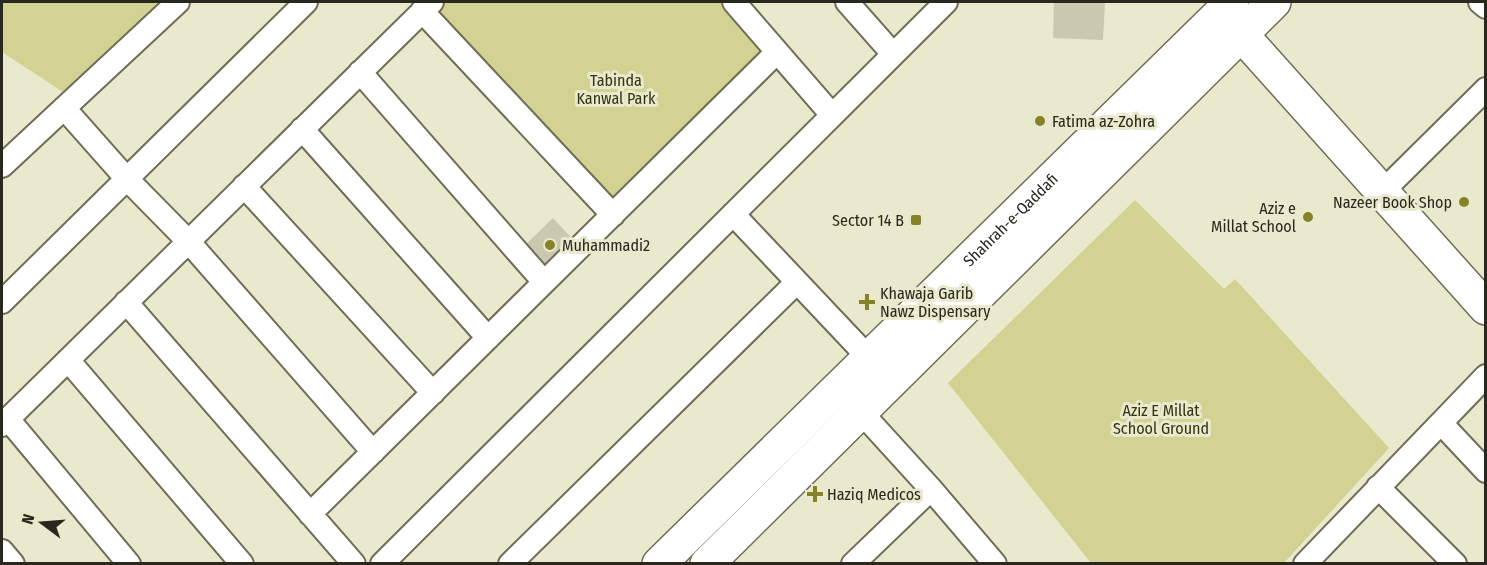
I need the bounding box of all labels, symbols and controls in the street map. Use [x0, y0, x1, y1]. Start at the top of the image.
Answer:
park label: Tabinda Kanwal Park [577, 71, 656, 108]
place label: Fatima az-Zohra [1052, 112, 1155, 131]
marker: Fatima az-Zohra [1033, 114, 1047, 128]
street label: Shahrah-e-Qaddafi [959, 169, 1062, 270]
place label: Nazeer Book Shop [1333, 193, 1452, 212]
marker: Nazeer Book Shop [1457, 195, 1471, 209]
place label: Aziz e Millat School [1211, 199, 1296, 236]
marker: Aziz e Millat School [1301, 210, 1315, 224]
place label: Sector 14 B [832, 211, 904, 230]
marker: Sector 14 B [909, 213, 923, 227]
place label: Muhammadi2 [562, 236, 650, 255]
marker: Muhammadi2 [543, 238, 557, 252]
place label: Khawaja Garib Nawz Dispensary [880, 284, 991, 321]
marker: Khawaja Garib Nawz Dispensary [858, 293, 876, 311]
park label: Aziz E Millat School Ground [1113, 401, 1209, 438]
place label: Haziq Medicos [827, 485, 921, 504]
marker: Haziq Medicos [808, 487, 822, 501]
north arrow [12, 493, 72, 553]
text: N [18, 512, 39, 526]

